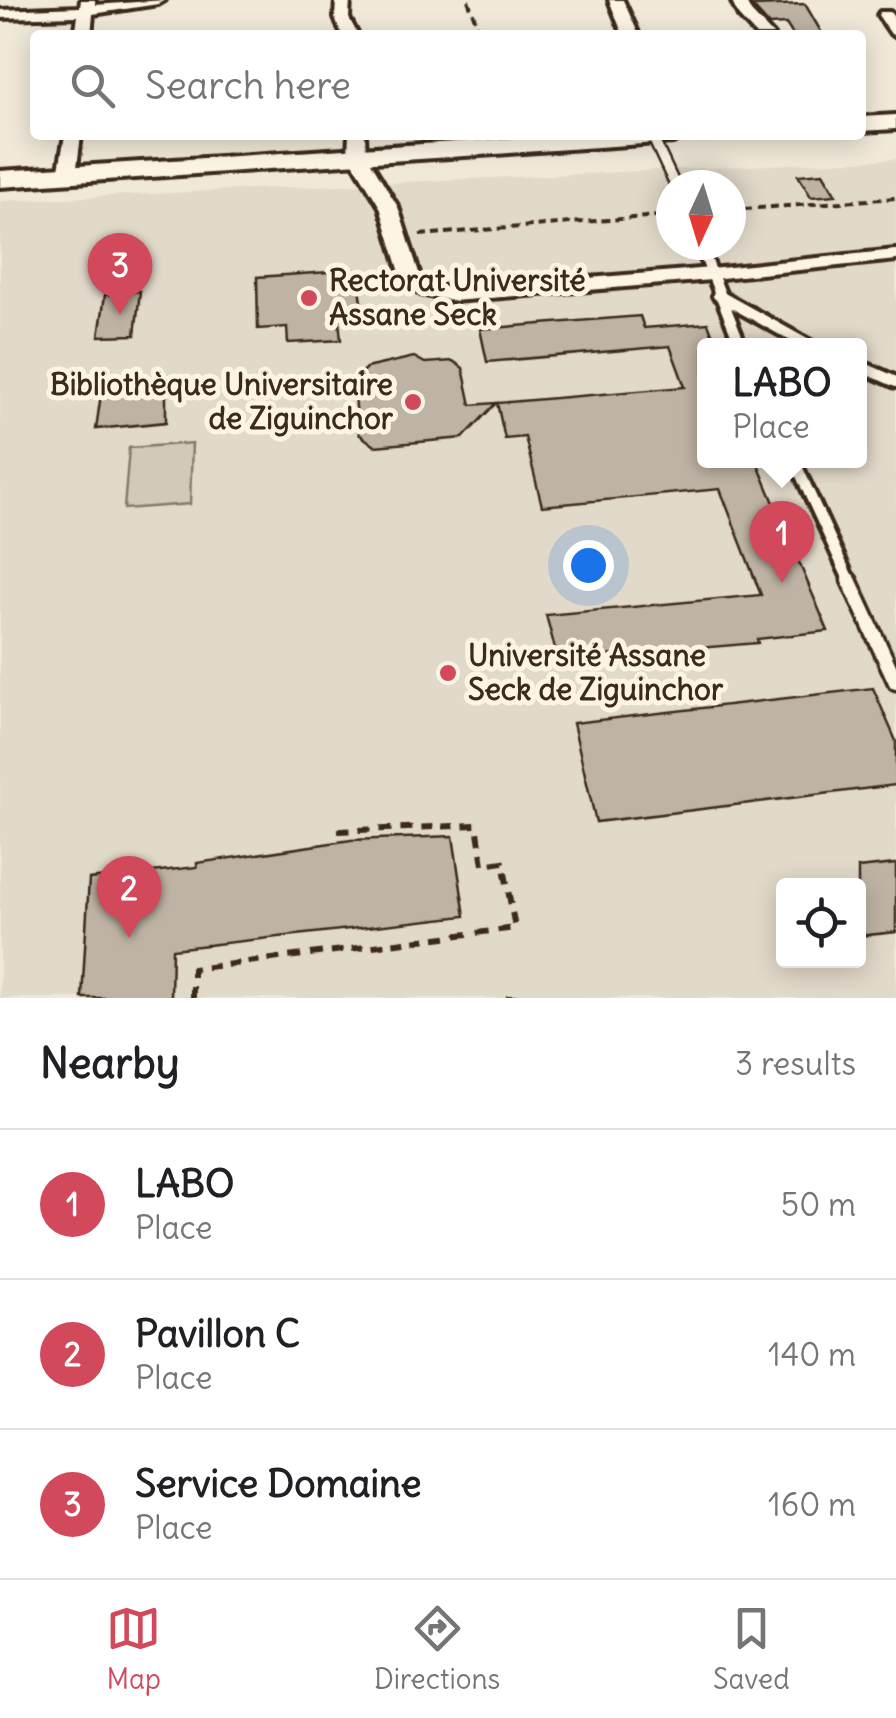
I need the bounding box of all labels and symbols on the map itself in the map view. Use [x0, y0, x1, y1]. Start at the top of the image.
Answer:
north arrow [656, 170, 746, 260]
pin: 3 [88, 232, 152, 315]
place label: Rectorat Université Assane Seck [329, 261, 586, 333]
marker: Rectorat Université Assane Seck [298, 287, 320, 309]
place label: Bibliothèque Universitaire de Ziguinchor [50, 365, 394, 437]
marker: Bibliothèque Universitaire de Ziguinchor [402, 391, 424, 413]
pin: 1 [750, 500, 814, 583]
your location [563, 540, 614, 591]
place label: Université Assane Seck de Ziguinchor [468, 636, 724, 708]
marker: Université Assane Seck de Ziguinchor [437, 662, 459, 684]
pin: 2 [96, 856, 162, 938]

